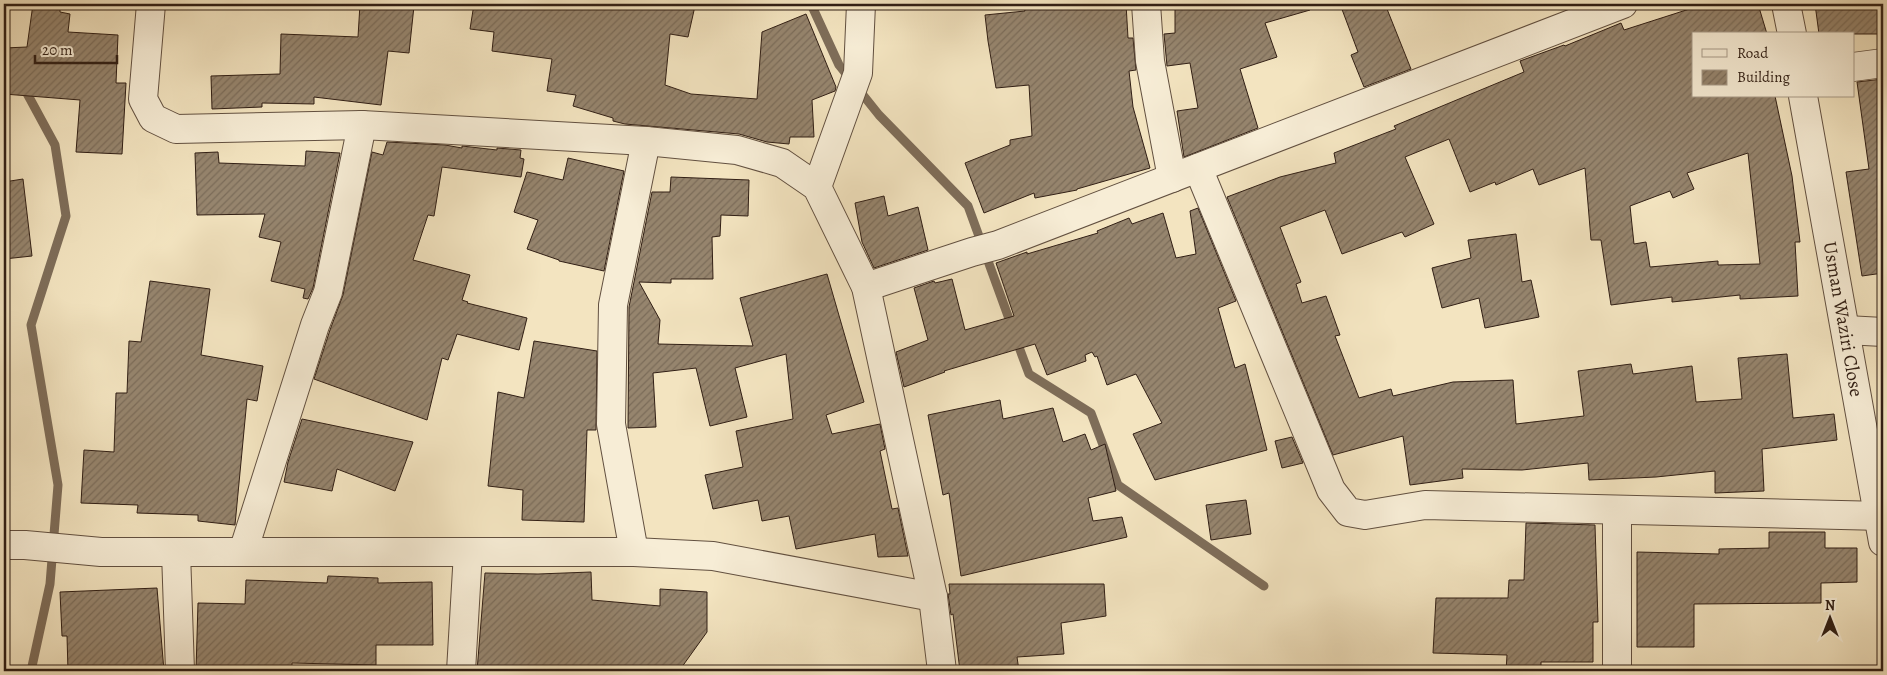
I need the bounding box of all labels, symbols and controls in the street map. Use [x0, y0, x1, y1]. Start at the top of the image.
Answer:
scale bar [35, 32, 118, 64]
legend [1692, 32, 1854, 98]
text: 20 m [42, 40, 73, 60]
text: Road [1737, 43, 1769, 63]
text: Building [1737, 67, 1790, 87]
street label: Usman Waziri Close [1817, 240, 1869, 399]
north arrow [1804, 592, 1854, 642]
text: N [1825, 596, 1835, 615]

